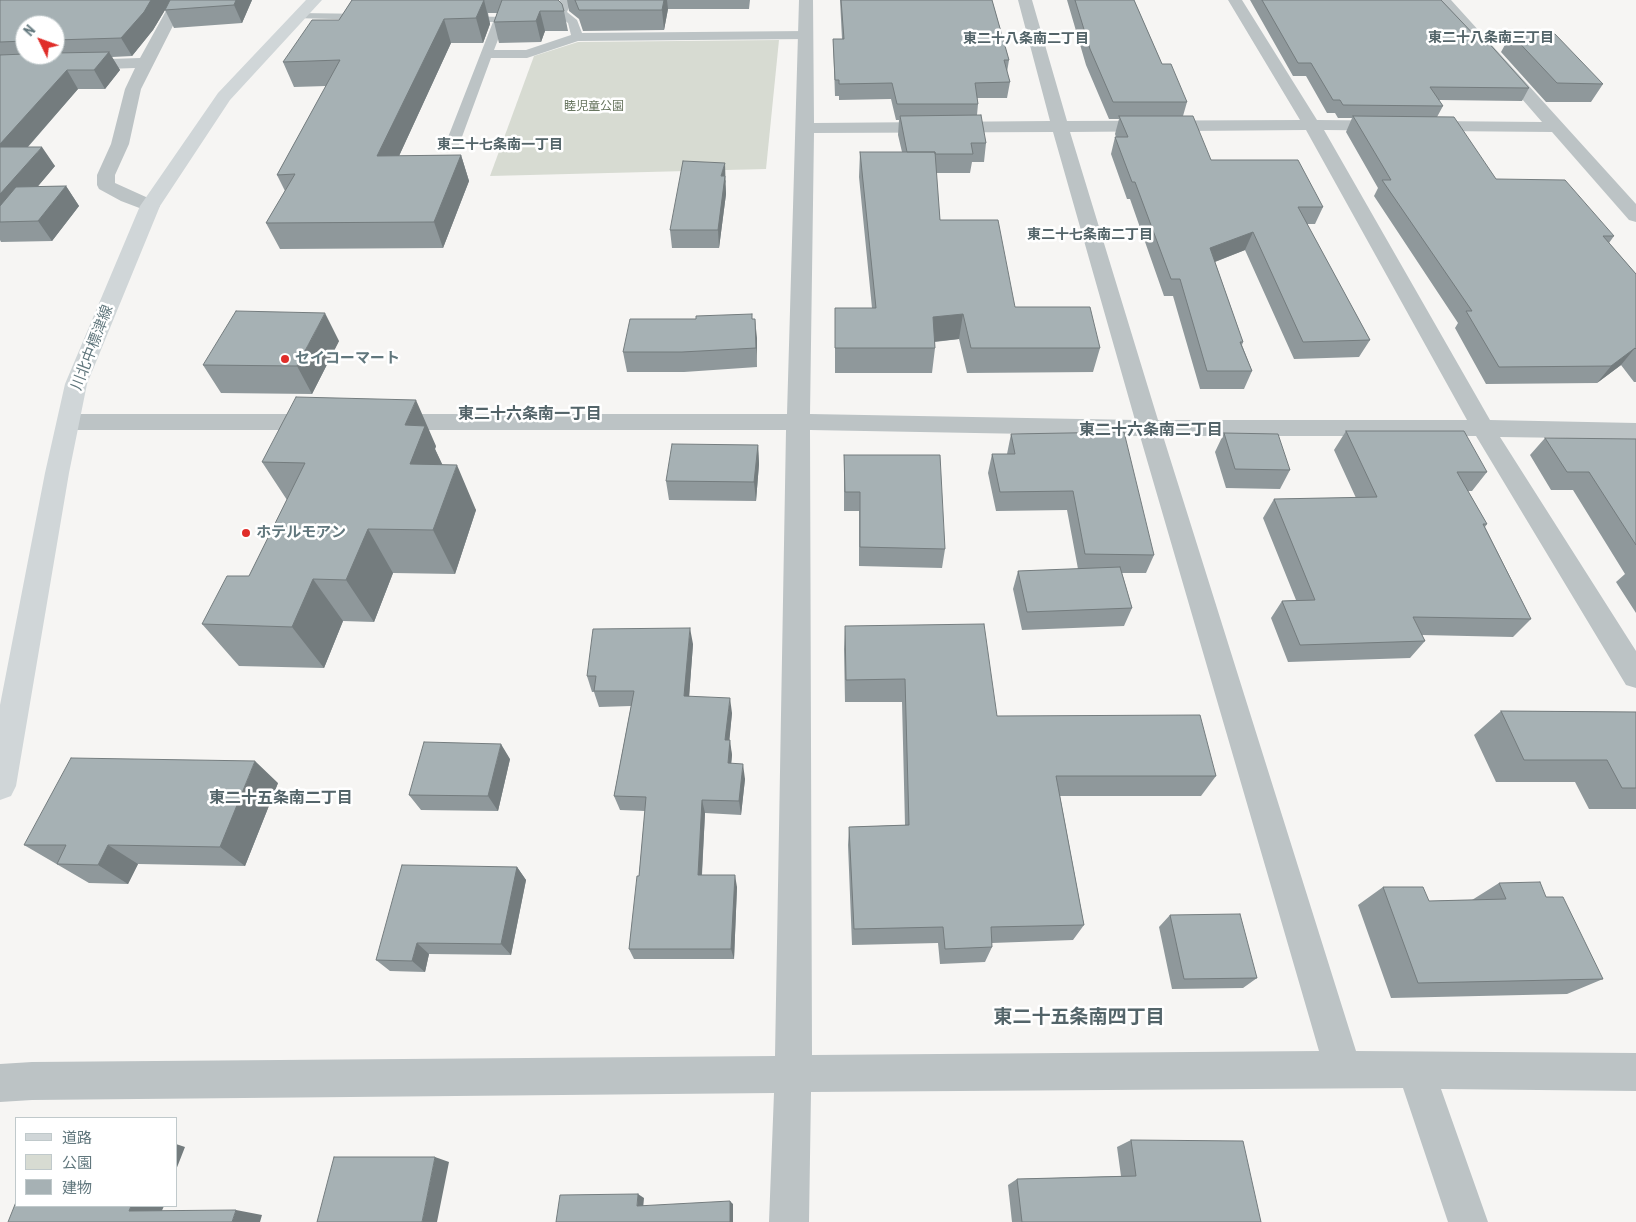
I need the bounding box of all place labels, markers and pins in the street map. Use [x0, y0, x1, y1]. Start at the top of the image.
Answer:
place label: セイコーマート [295, 350, 400, 368]
marker: セイコーマート [279, 353, 291, 365]
place label: ホテルモアン [256, 524, 346, 542]
marker: ホテルモアン [240, 527, 252, 539]

